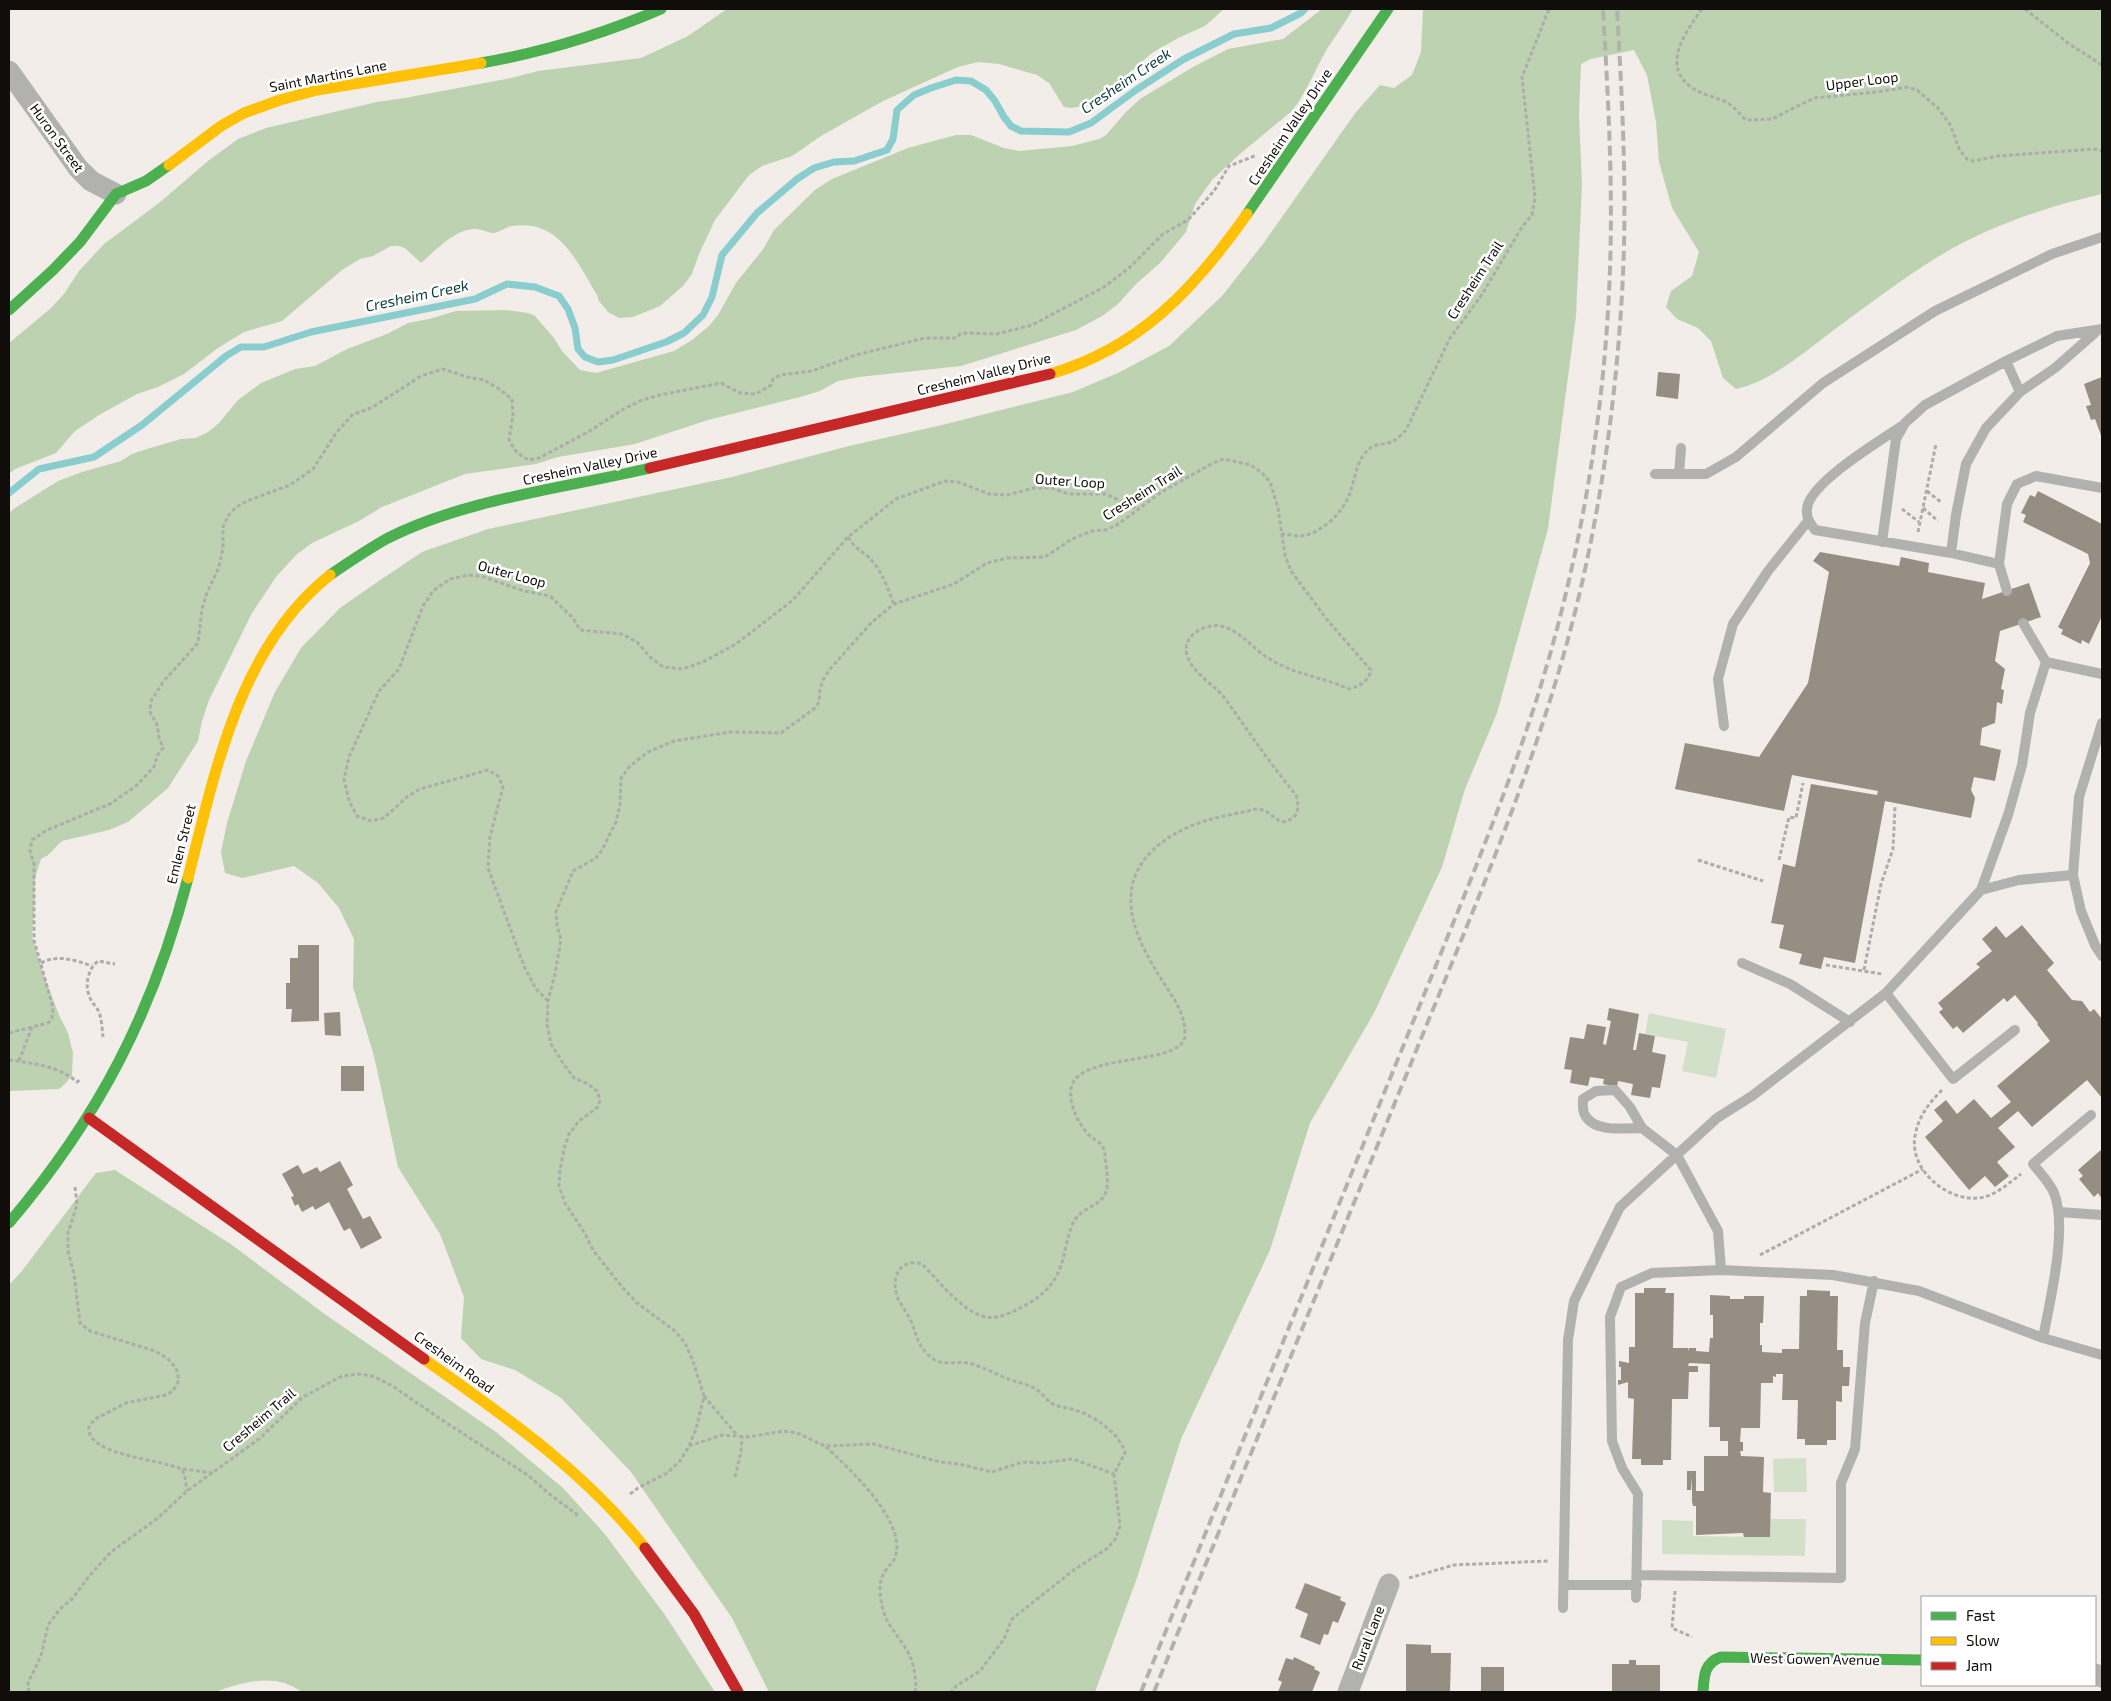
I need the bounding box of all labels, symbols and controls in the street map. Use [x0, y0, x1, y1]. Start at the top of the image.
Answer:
water label: Cresheim Creek [1077, 43, 1174, 117]
street label: Saint Martins Lane [268, 56, 388, 95]
street label: Cresheim Valley Drive [1244, 65, 1335, 188]
street label: Upper Loop [1825, 68, 1899, 93]
street label: Huron Street [27, 100, 88, 175]
street label: Cresheim Trail [1443, 237, 1507, 322]
water label: Cresheim Creek [364, 275, 470, 315]
street label: Cresheim Valley Drive [915, 349, 1053, 398]
street label: Cresheim Valley Drive [521, 443, 659, 488]
street label: Cresheim Trail [1099, 461, 1185, 524]
street label: Outer Loop [1035, 470, 1105, 491]
street label: Outer Loop [476, 556, 548, 591]
street label: Emlen Street [162, 802, 199, 886]
street label: Cresheim Road [411, 1327, 498, 1396]
street label: Cresheim Trail [219, 1384, 299, 1455]
legend [1921, 1596, 2096, 1686]
street label: Rural Lane [1348, 1603, 1388, 1672]
text: Fast [1966, 1606, 1996, 1624]
text: Slow [1966, 1631, 2000, 1649]
street label: West Gowen Avenue [1750, 1649, 1880, 1668]
text: Jam [1966, 1656, 1992, 1674]

